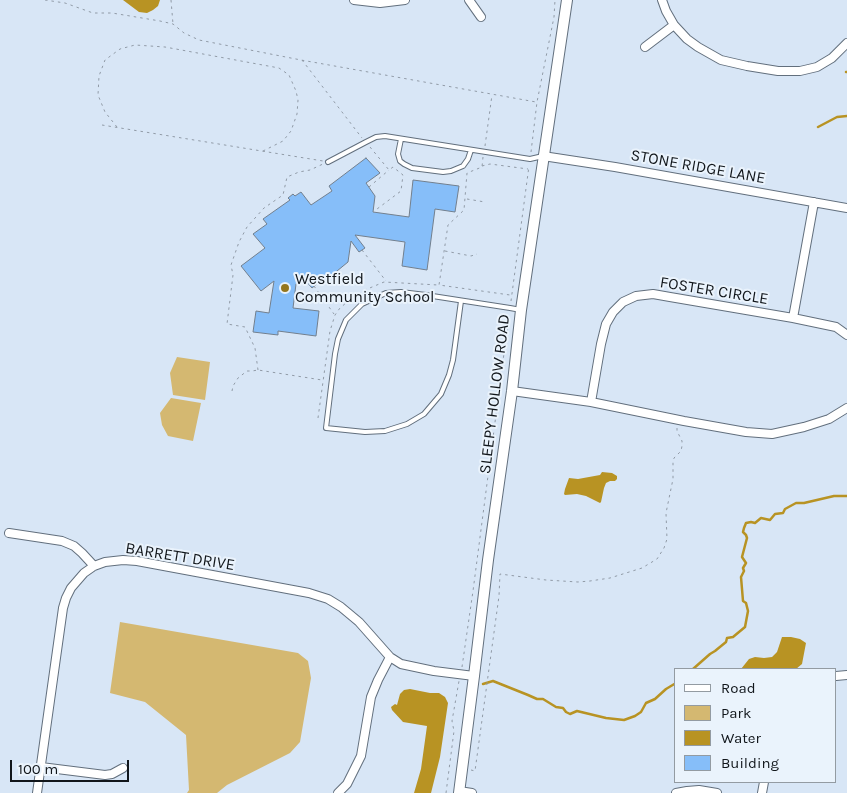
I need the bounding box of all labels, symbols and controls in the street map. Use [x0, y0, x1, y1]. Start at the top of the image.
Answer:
street label: STONE RIDGE LANE [629, 146, 767, 188]
place label: Westfield Community School [295, 269, 434, 307]
street label: FOSTER CIRCLE [658, 273, 770, 309]
marker: Westfield Community School [279, 282, 291, 294]
street label: SLEEPY HOLLOW ROAD [476, 313, 514, 475]
street label: BARRETT DRIVE [124, 539, 236, 575]
legend [674, 668, 837, 783]
text: Road [721, 679, 756, 697]
text: Park [721, 704, 751, 722]
text: Water [721, 729, 761, 747]
scale bar [12, 750, 131, 782]
text: Building [721, 754, 779, 772]
text: 100 m [18, 760, 58, 778]

